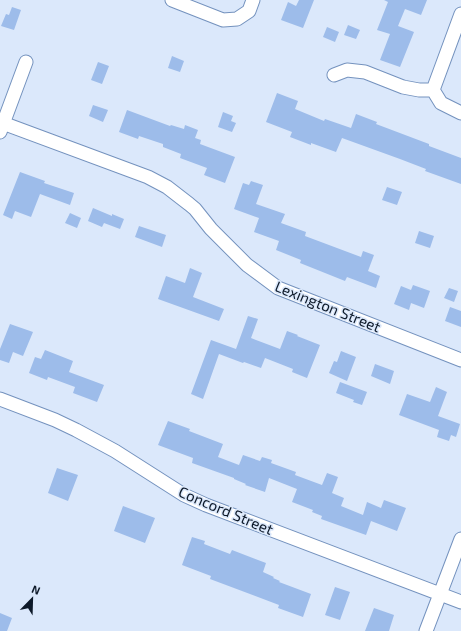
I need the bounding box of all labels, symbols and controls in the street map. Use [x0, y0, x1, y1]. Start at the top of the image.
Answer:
street label: Lexington Street [272, 277, 384, 336]
street label: Concord Street [176, 482, 276, 538]
north arrow [12, 579, 52, 619]
text: N [30, 582, 42, 597]

